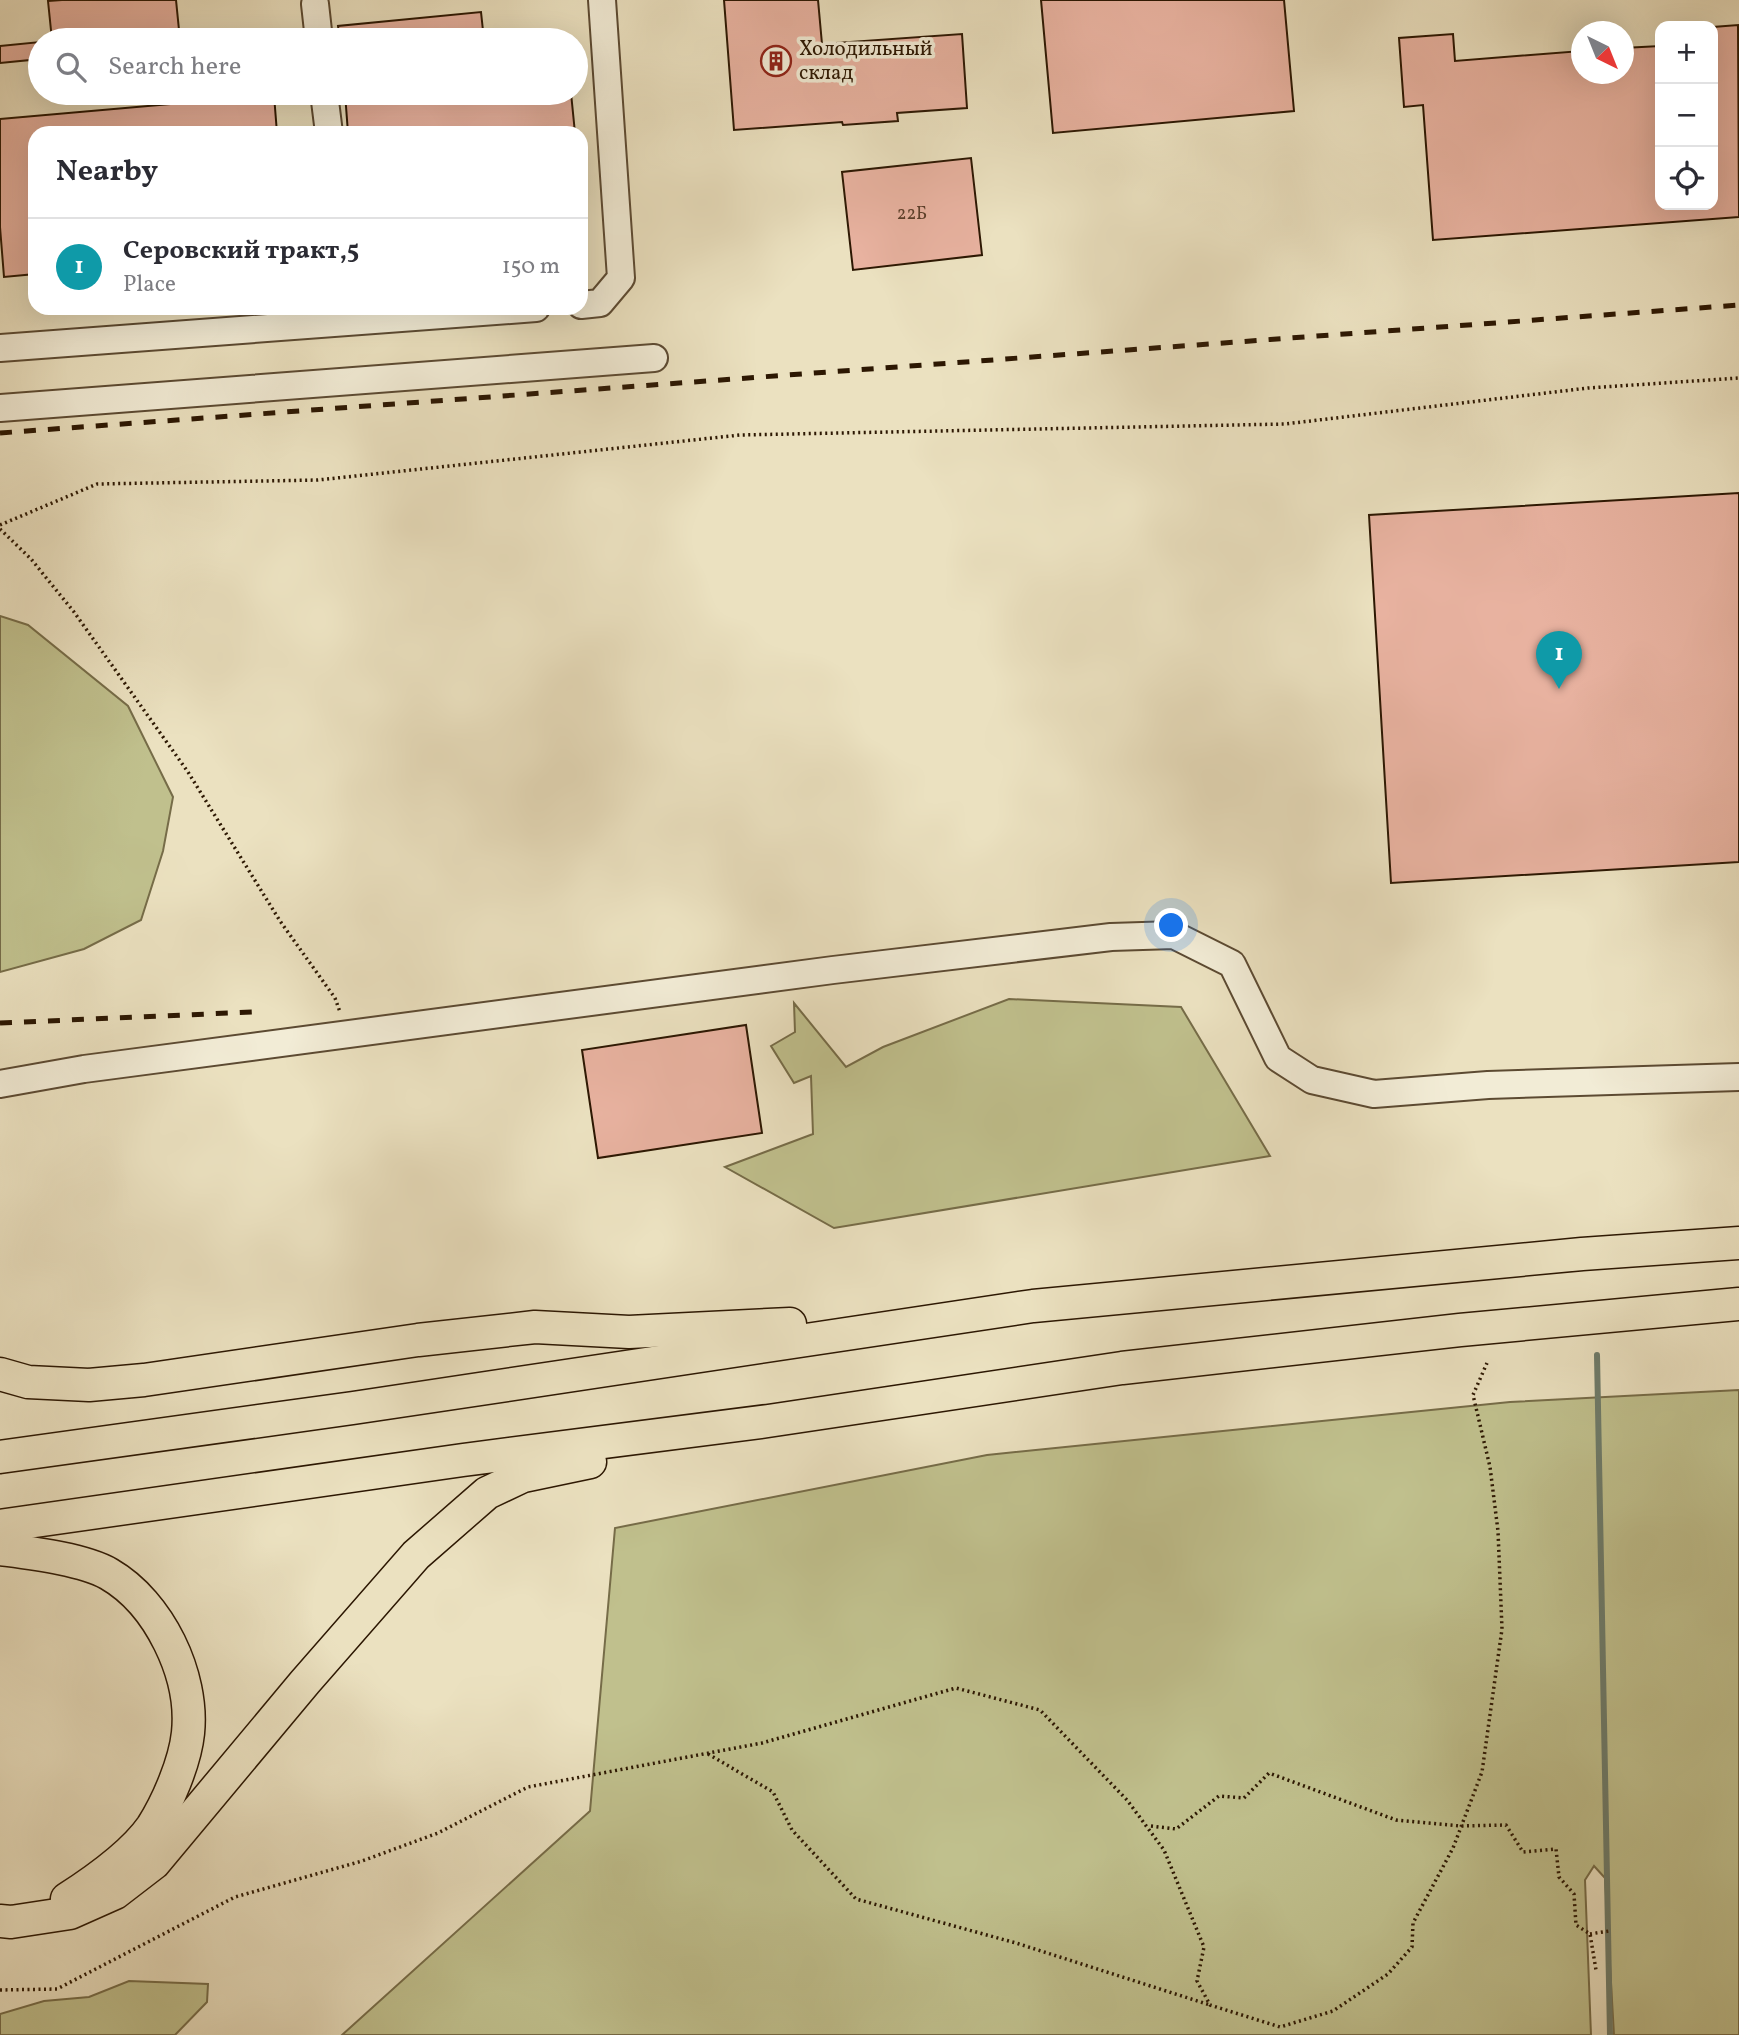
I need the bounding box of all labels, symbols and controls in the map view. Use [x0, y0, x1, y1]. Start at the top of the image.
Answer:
north arrow [1571, 21, 1634, 84]
map controls [1655, 21, 1718, 210]
button: + [1655, 21, 1718, 84]
search box [28, 28, 588, 105]
place label: Холодильный склад [799, 35, 933, 88]
building icon: Холодильный склад [759, 44, 793, 78]
icon: search [52, 48, 90, 86]
text: Search here [108, 49, 241, 85]
button: − [1655, 84, 1718, 147]
button: locate [1655, 147, 1718, 210]
text: Nearby [56, 151, 158, 193]
house number: 22Б [897, 202, 927, 227]
text: Серовский тракт,5 [123, 233, 359, 269]
text: 1 [74, 251, 84, 283]
text: 150 m [502, 251, 560, 283]
text: Place [123, 269, 176, 301]
pin: 1 [1536, 631, 1582, 689]
your location [1154, 908, 1188, 942]

